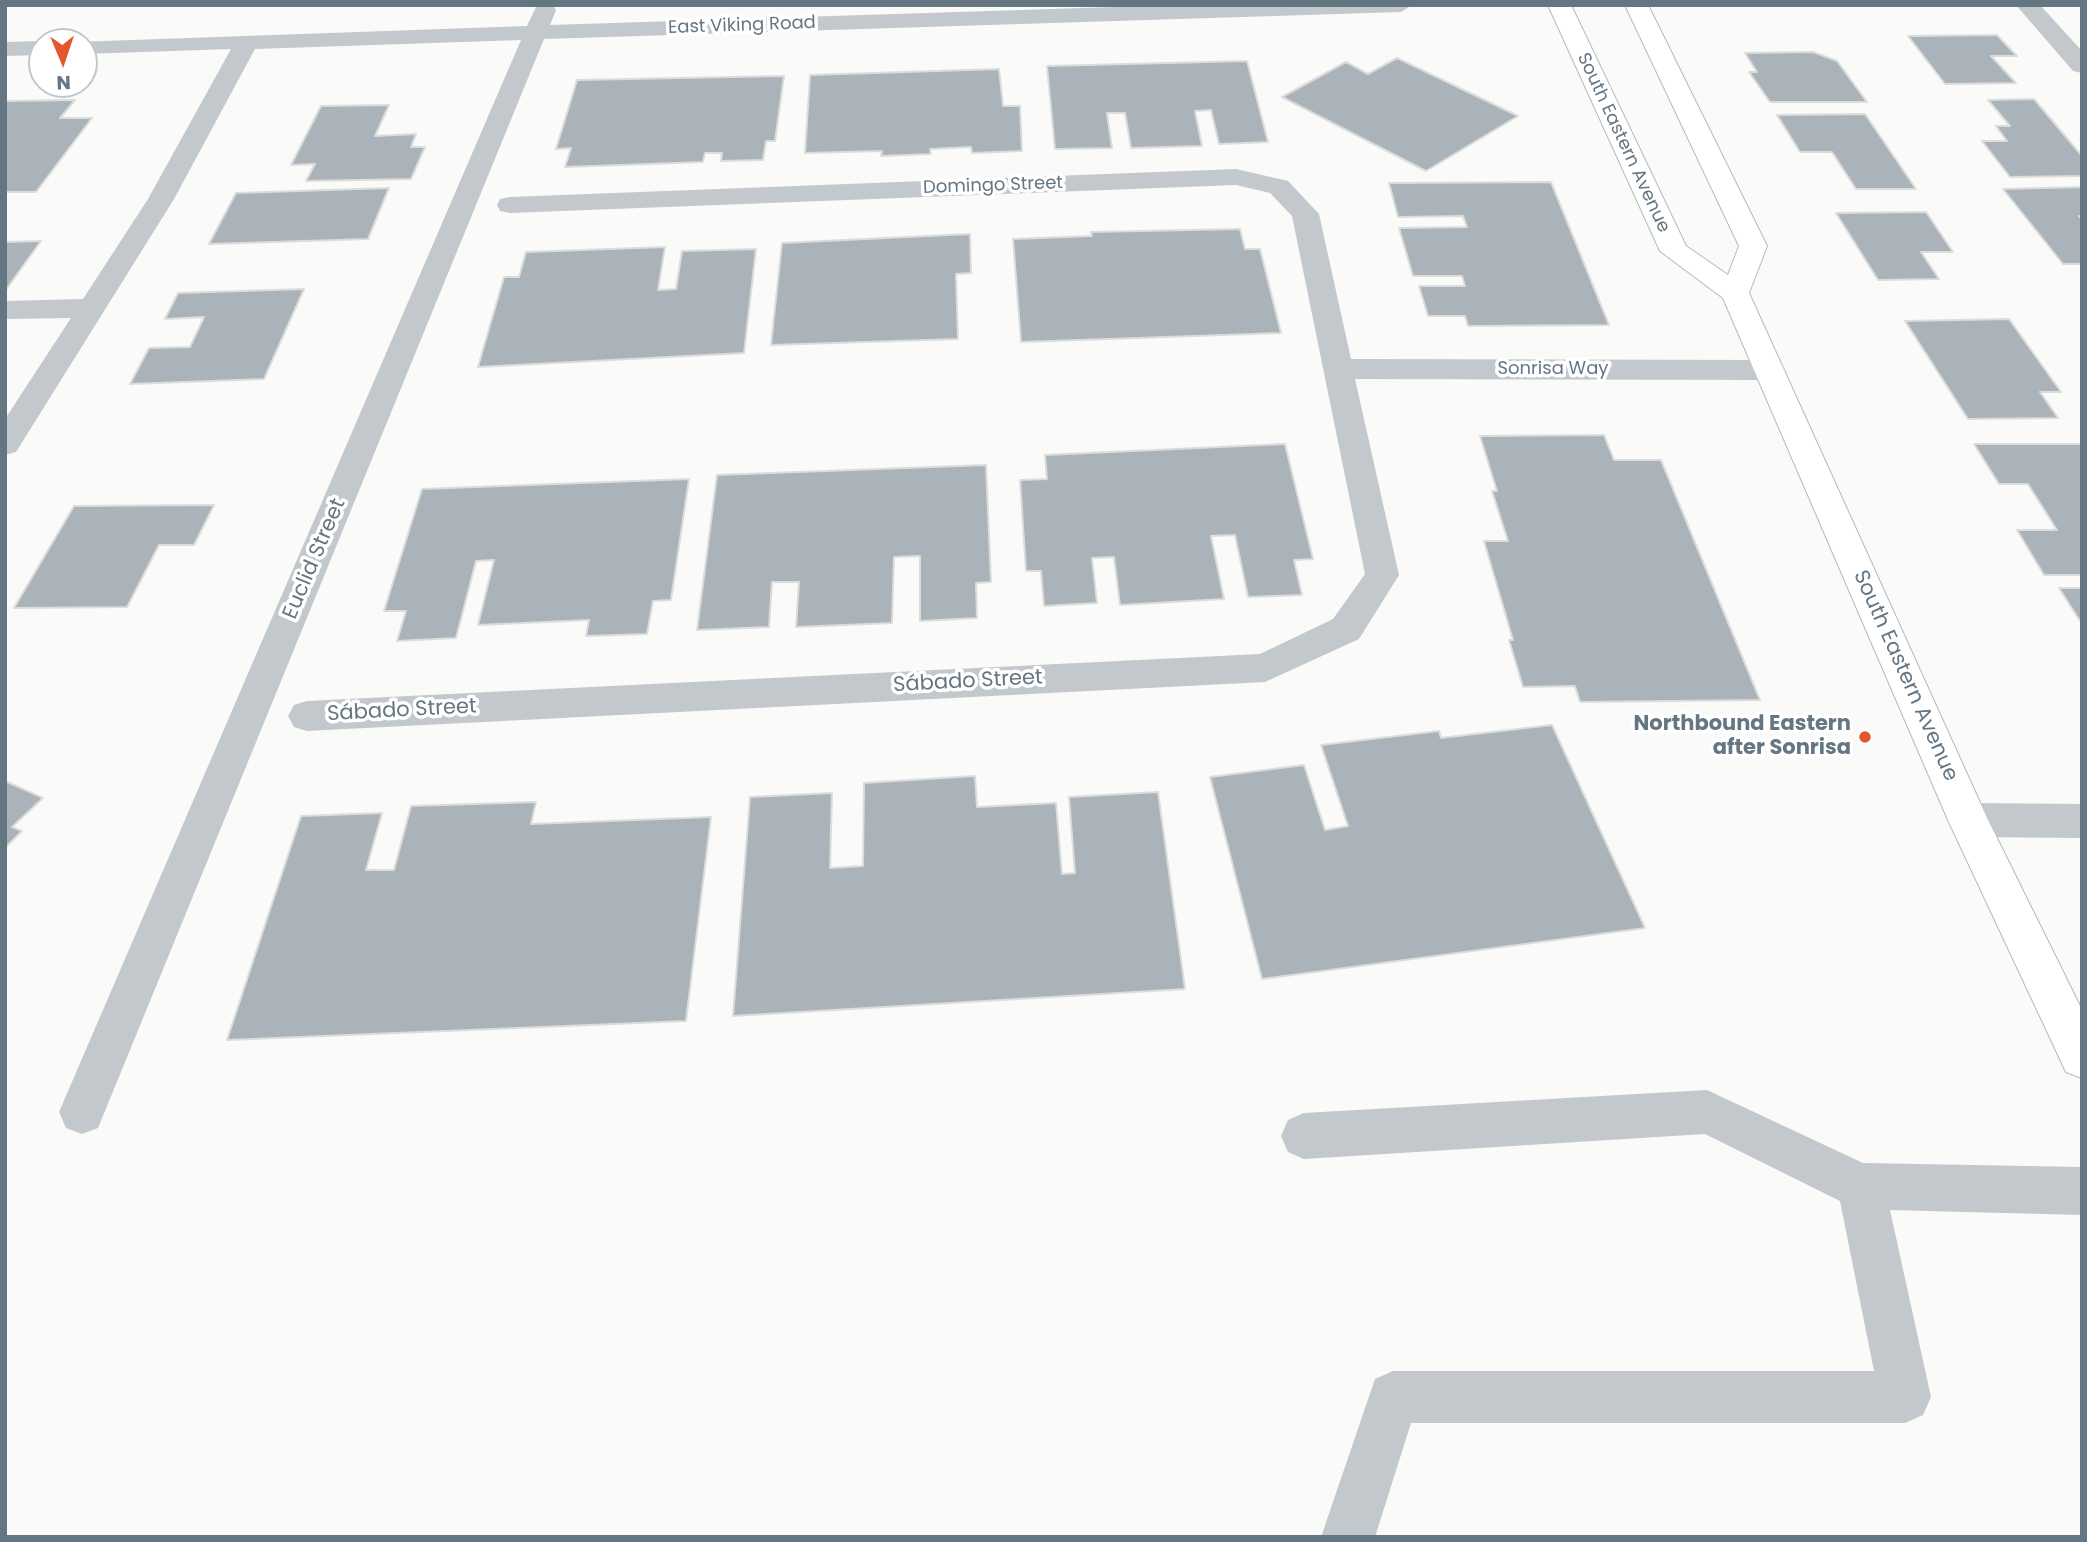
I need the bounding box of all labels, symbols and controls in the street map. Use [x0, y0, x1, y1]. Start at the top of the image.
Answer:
street label: East Viking Road [668, 13, 816, 39]
north arrow [28, 28, 98, 98]
street label: South Eastern Avenue [1572, 50, 1674, 236]
text: N [56, 69, 71, 96]
street label: Domingo Street [923, 173, 1063, 199]
street label: Sonrisa Way [1498, 358, 1608, 380]
street label: Euclid Street [278, 495, 352, 623]
street label: South Eastern Avenue [1847, 567, 1963, 785]
street label: Sábado Street [893, 666, 1043, 698]
street label: Sábado Street [327, 695, 477, 727]
place label: Northbound Eastern after Sonrisa [1634, 712, 1851, 762]
marker: Northbound Eastern after Sonrisa [1857, 729, 1873, 745]

